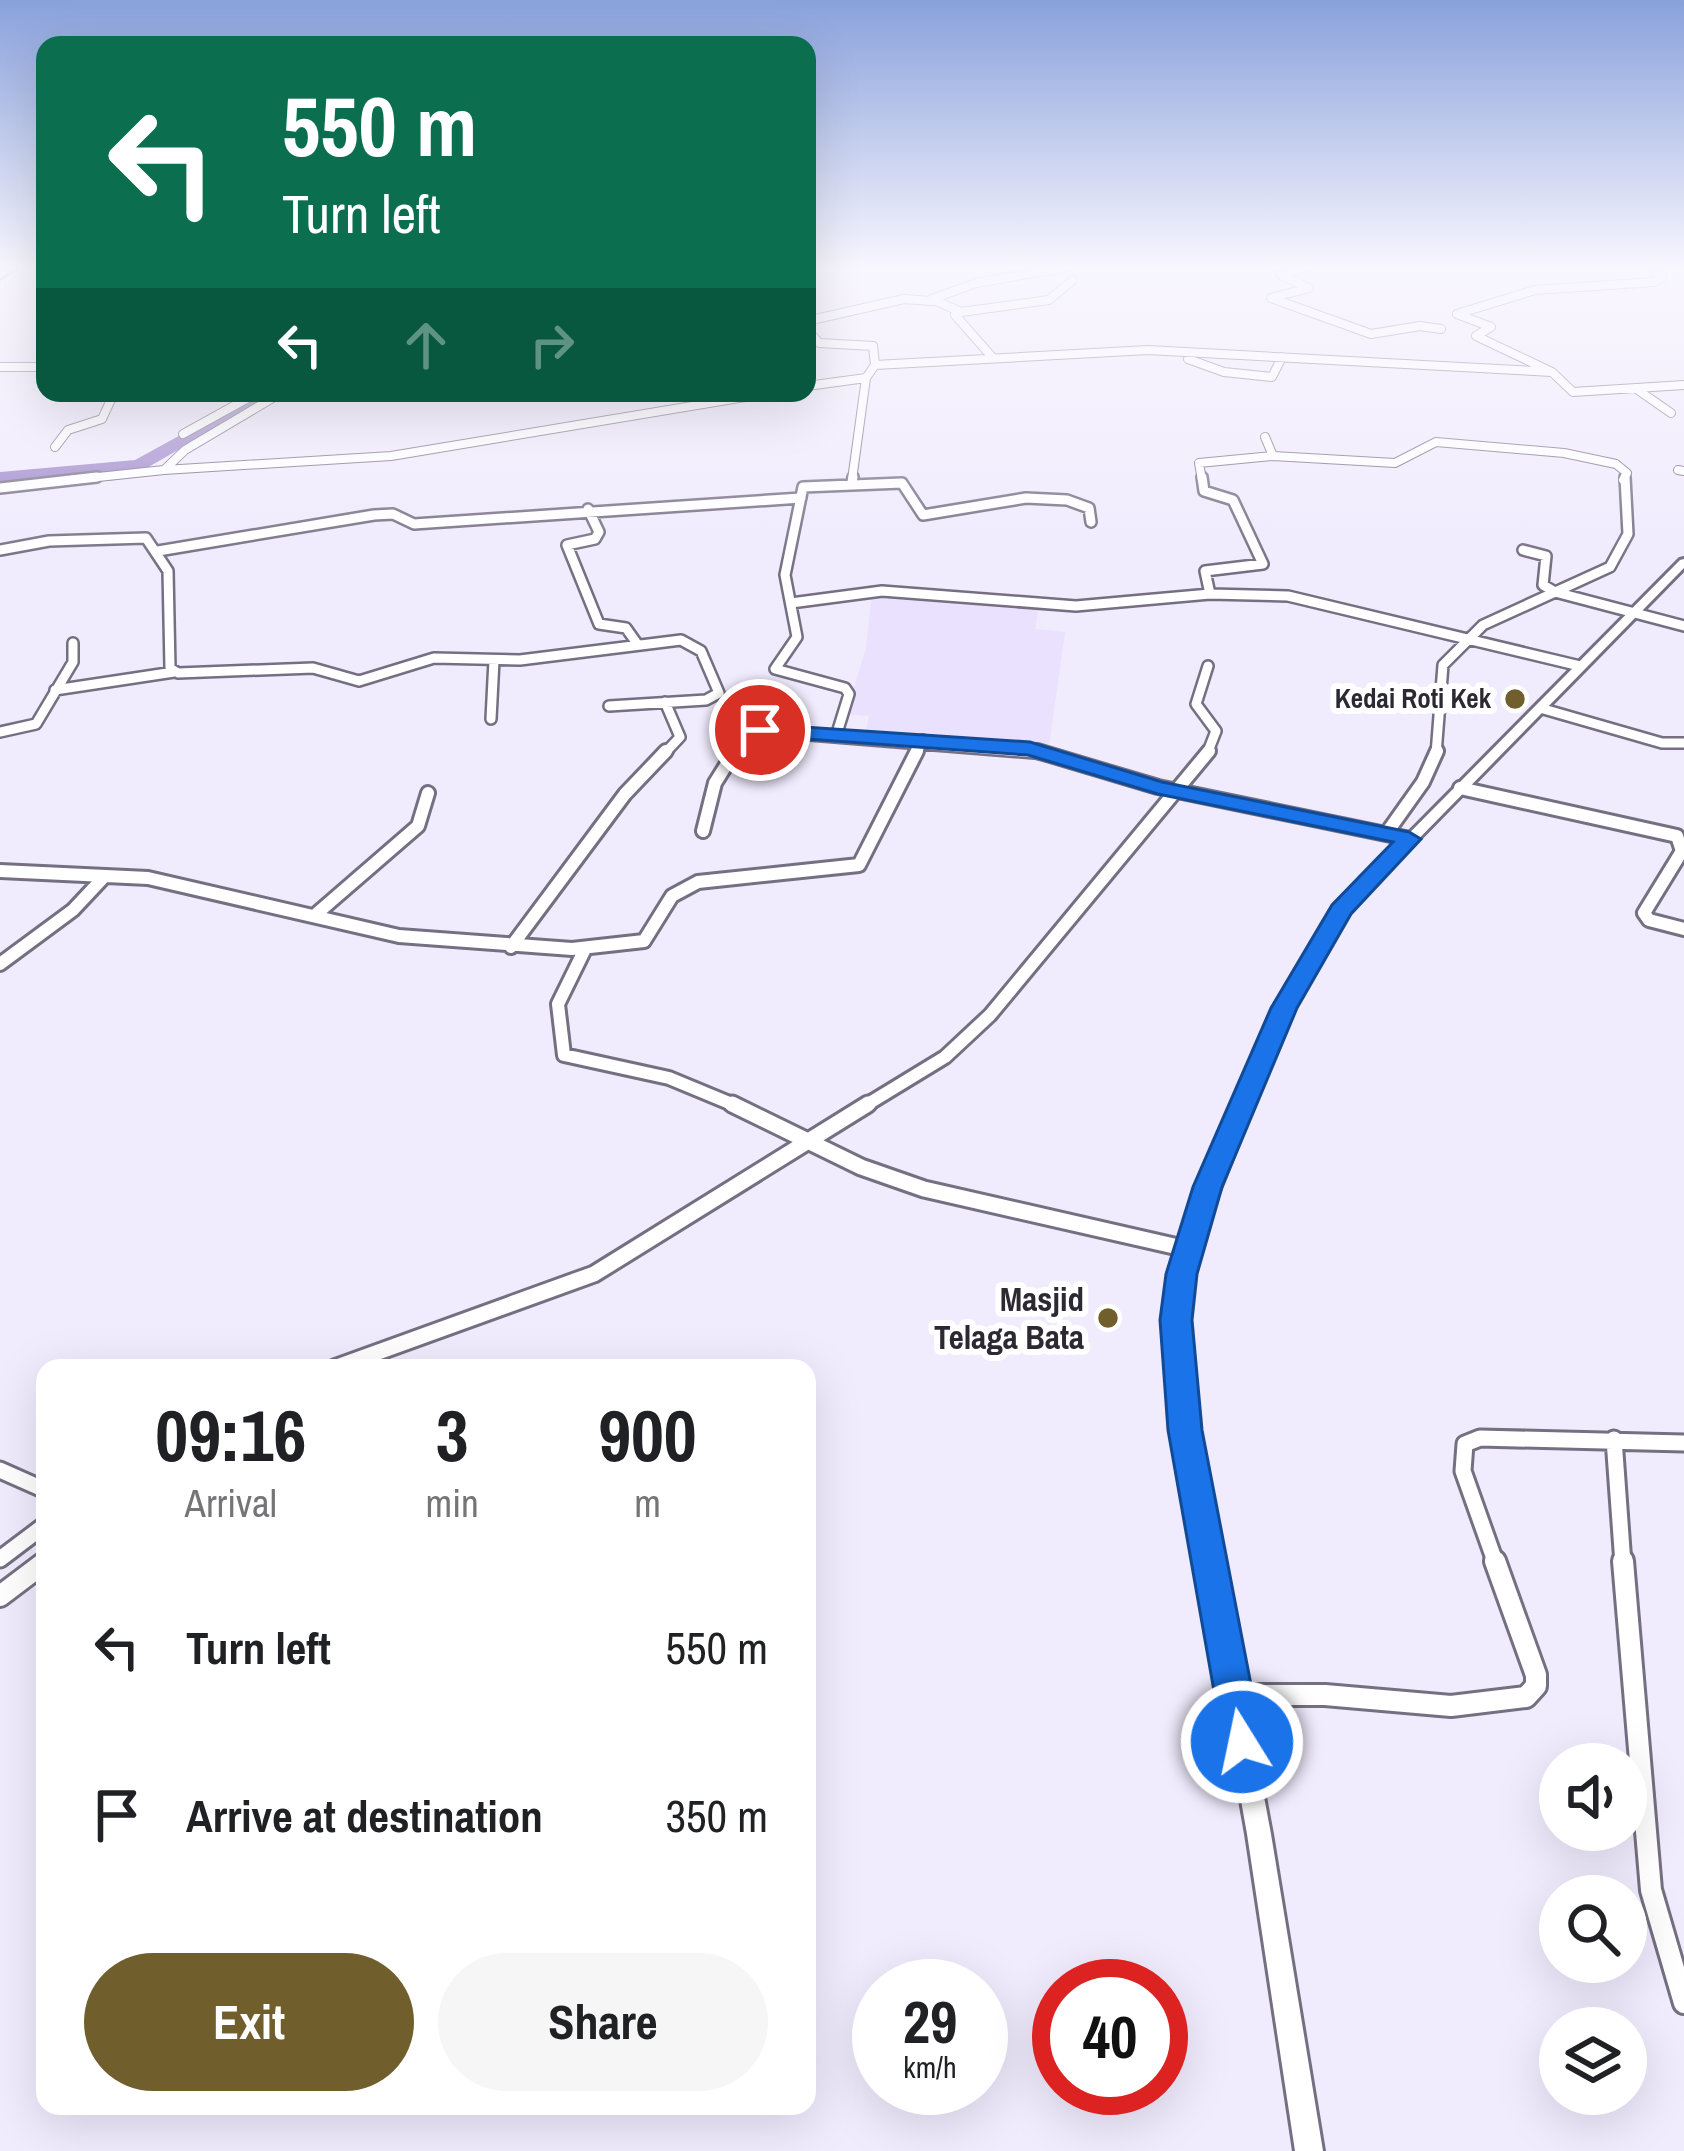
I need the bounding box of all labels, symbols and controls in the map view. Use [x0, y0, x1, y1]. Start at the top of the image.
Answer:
text: 550 m [282, 69, 477, 182]
icon: left [84, 84, 240, 240]
text: Turn left [282, 177, 441, 250]
icon: left [267, 312, 333, 378]
icon: ahead [393, 312, 459, 378]
icon: right [519, 312, 585, 378]
pin [709, 679, 811, 781]
place label: Kedai Roti Kek [1335, 680, 1492, 716]
marker: Kedai Roti Kek [1502, 686, 1528, 712]
icon: arrive [727, 697, 793, 763]
place label: Masjid Telaga Bata [934, 1277, 1084, 1359]
marker: Masjid Telaga Bata [1095, 1305, 1121, 1331]
text: 09:16 [155, 1386, 306, 1483]
text: 3 [436, 1386, 469, 1483]
text: 900 [598, 1386, 697, 1483]
text: Arrival [185, 1477, 277, 1529]
text: min [426, 1477, 479, 1529]
text: m [634, 1477, 661, 1529]
icon: left [84, 1614, 150, 1680]
text: Turn left [186, 1617, 331, 1678]
text: 550 m [665, 1617, 768, 1678]
position arrow [1179, 1679, 1305, 1805]
map controls [1539, 1743, 1647, 2115]
button: sound [1539, 1743, 1647, 1851]
icon: arrive [84, 1782, 150, 1848]
text: Arrive at destination [186, 1785, 543, 1846]
text: 350 m [665, 1785, 768, 1846]
button: search [1539, 1875, 1647, 1983]
button: Exit [84, 1953, 414, 2091]
button: Share [438, 1953, 768, 2091]
speed limit sign: 40 [1032, 1959, 1188, 2115]
text: 29 [903, 1981, 957, 2062]
button: layers [1539, 2007, 1647, 2115]
text: km/h [903, 2047, 957, 2087]

